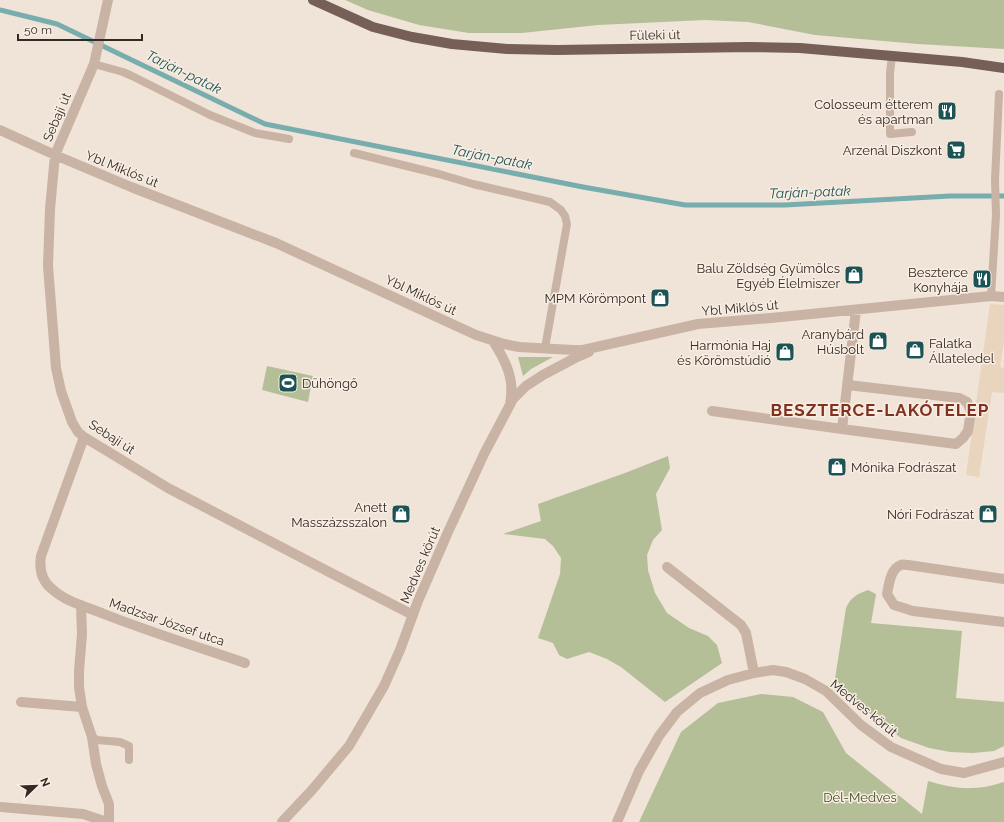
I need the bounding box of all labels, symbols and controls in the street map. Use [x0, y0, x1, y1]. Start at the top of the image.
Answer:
scale bar [18, 16, 142, 42]
text: 50 m [24, 23, 52, 37]
street label: Füleki út [629, 27, 681, 43]
water label: Tarján-patak [144, 47, 225, 97]
street label: Sebaji út [40, 90, 74, 144]
place label: Colosseum étterem és apartman [814, 97, 933, 127]
restaurant icon: Colosseum étterem és apartman [936, 100, 958, 122]
supermarket icon: Arzenál Diszkont [945, 139, 967, 161]
water label: Tarján-patak [450, 141, 534, 173]
place label: Arzenál Diszkont [843, 143, 943, 158]
street label: Ybl Miklós út [83, 148, 161, 191]
water label: Tarján-patak [769, 183, 852, 201]
place label: Balu Zöldség Gyümölcs Egyéb Élelmiszer [697, 261, 840, 291]
shop icon: Balu Zöldség Gyümölcs Egyéb Élelmiszer [843, 264, 865, 286]
place label: Beszterce Konyhája [908, 265, 968, 295]
restaurant icon: Beszterce Konyhája [971, 268, 993, 290]
street label: Ybl Miklós út [383, 272, 460, 318]
shop icon: MPM Körömpont [649, 287, 671, 309]
place label: MPM Körömpont [544, 291, 647, 306]
street label: Ybl Miklós út [701, 297, 780, 319]
place label: Aranybárd Húsbolt [802, 327, 865, 357]
shop icon: Aranybárd Húsbolt [867, 330, 889, 352]
place label: Falatka Állateledel [929, 336, 995, 366]
place label: Harmónia Haj és Körömstúdió [677, 338, 771, 368]
shop icon: Falatka Állateledel [904, 339, 926, 361]
shop icon: Harmónia Haj és Körömstúdió [774, 341, 796, 363]
sports icon: Dühöngő [277, 372, 299, 394]
place label: Dühöngő [302, 376, 358, 391]
district label: BESZTERCE-LAKÓTELEP [771, 400, 989, 420]
street label: Sebaji út [86, 417, 138, 458]
shop icon: Mónika Fodrászat [826, 456, 848, 478]
place label: Mónika Fodrászat [851, 460, 957, 475]
place label: Anett Masszázsszalon [291, 500, 388, 530]
shop icon: Anett Masszázsszalon [390, 503, 412, 525]
shop icon: Nóri Fodrászat [977, 503, 999, 525]
place label: Nóri Fodrászat [887, 507, 975, 522]
street label: Medves körút [397, 524, 443, 606]
street label: Madzsar József utca [107, 595, 227, 649]
street label: Medves körút [827, 676, 901, 740]
north arrow [16, 766, 56, 806]
text: N [37, 776, 52, 789]
park label: Dél-Medves [823, 790, 897, 805]

